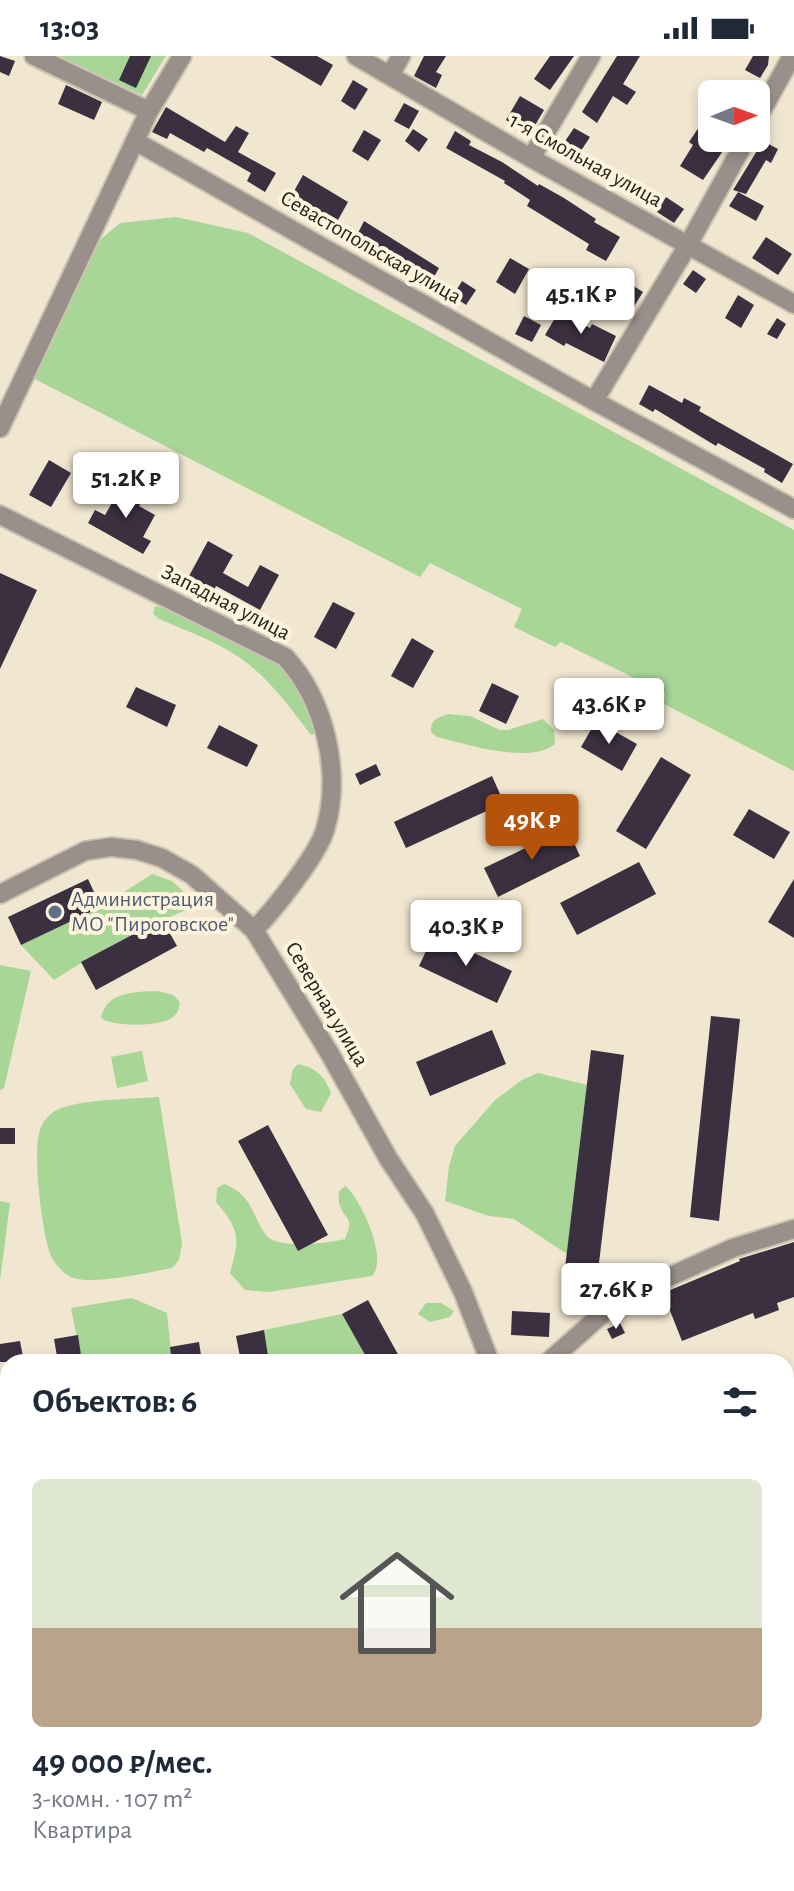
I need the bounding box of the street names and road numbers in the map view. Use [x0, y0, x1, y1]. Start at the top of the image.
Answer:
street label: 1-я Смольная улица [506, 109, 666, 211]
street label: Севастопольская улица [277, 186, 465, 308]
street label: Западная улица [158, 560, 294, 644]
street label: Северная улица [281, 938, 373, 1070]

